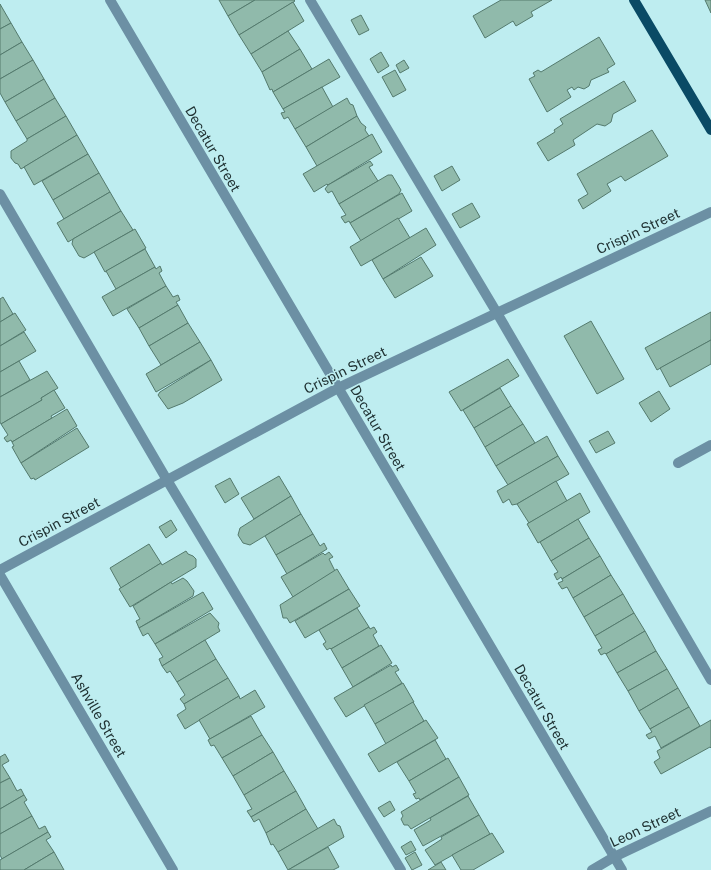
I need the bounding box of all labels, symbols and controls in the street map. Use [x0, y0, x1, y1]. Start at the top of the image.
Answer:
street label: Decatur Street [182, 103, 244, 195]
street label: Crispin Street [594, 205, 682, 257]
street label: Crispin Street [301, 343, 389, 397]
street label: Decatur Street [347, 382, 409, 474]
street label: Crispin Street [16, 494, 102, 550]
street label: Decatur Street [511, 661, 573, 753]
street label: Ashville Street [68, 670, 130, 760]
street label: Leon Street [607, 804, 683, 850]

